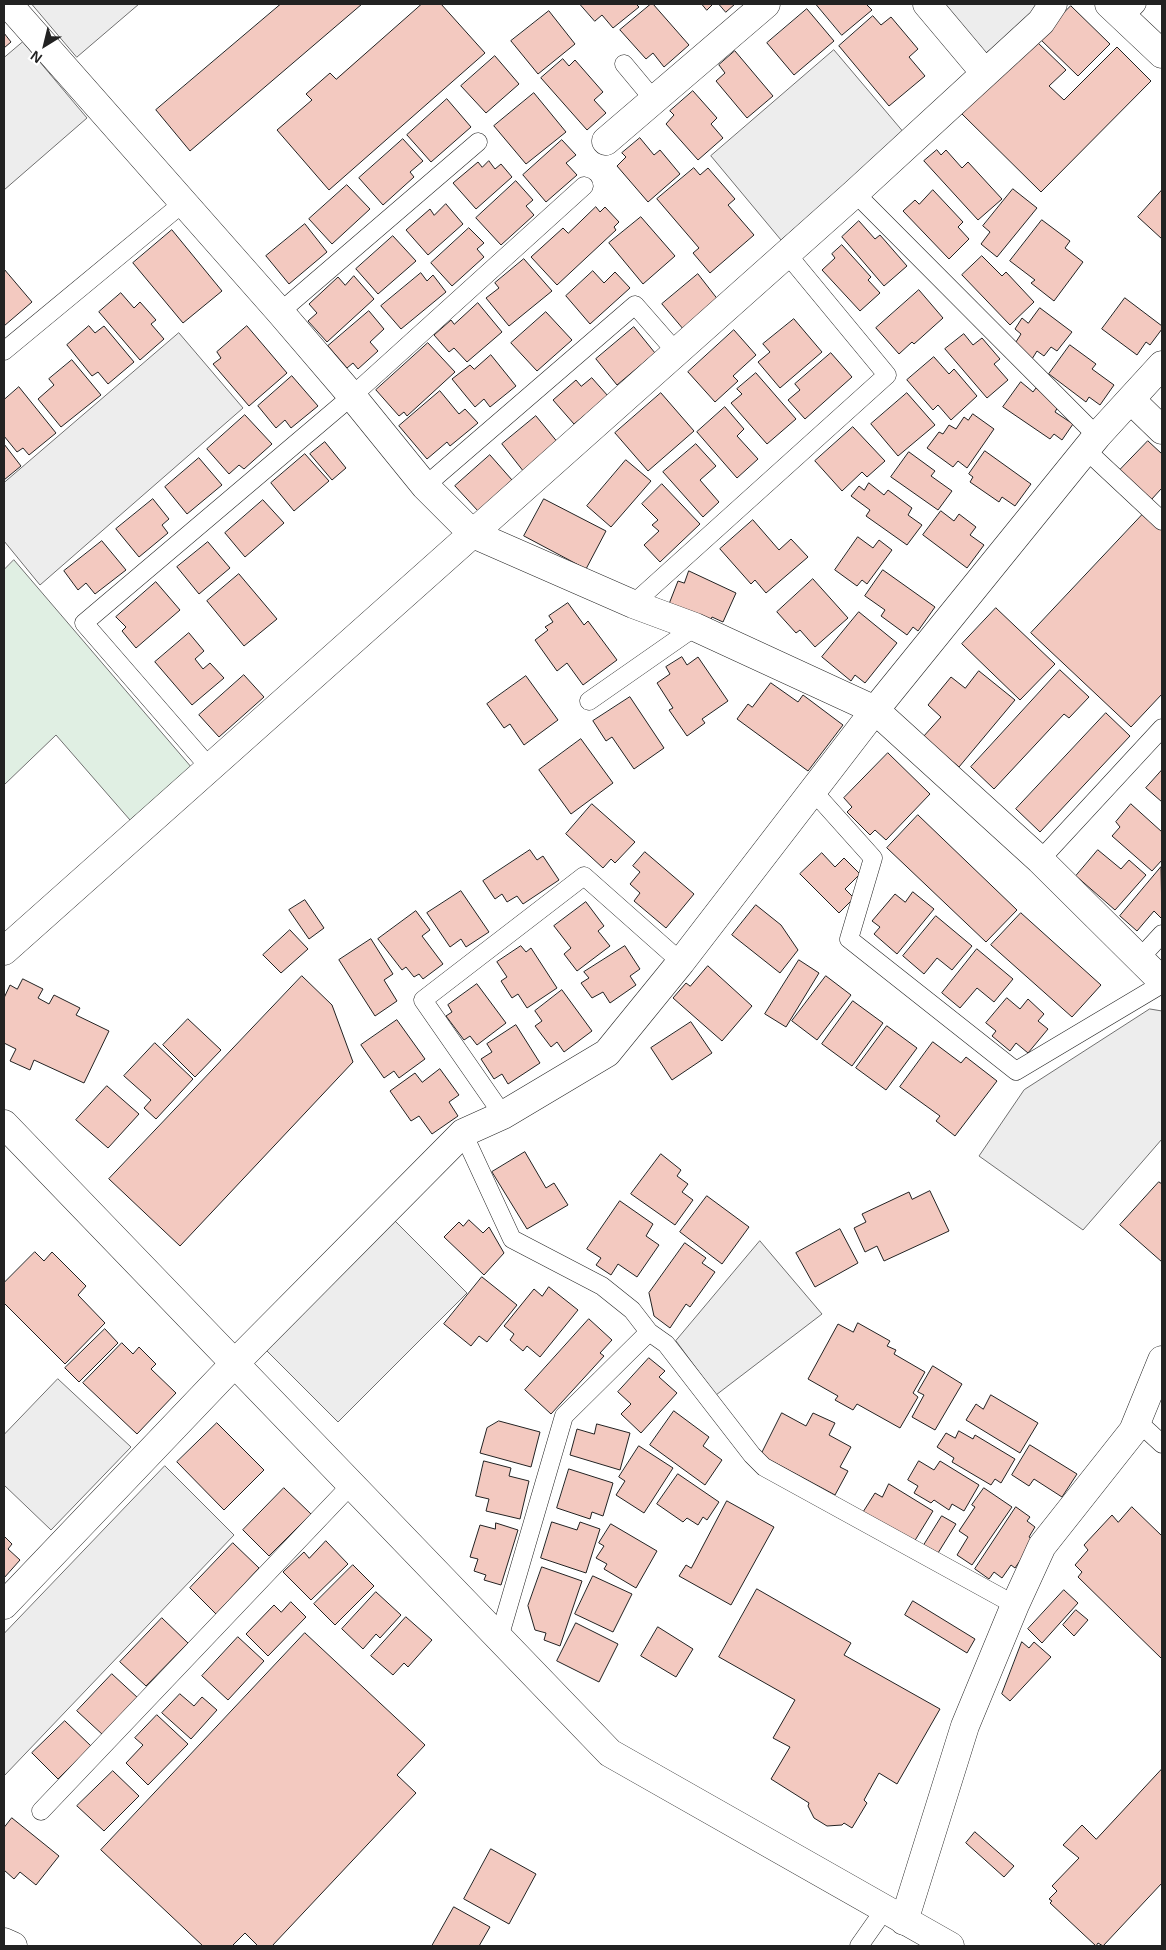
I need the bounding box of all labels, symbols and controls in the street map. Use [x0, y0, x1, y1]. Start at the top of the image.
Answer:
north arrow [20, 20, 70, 70]
text: N [27, 48, 45, 67]

